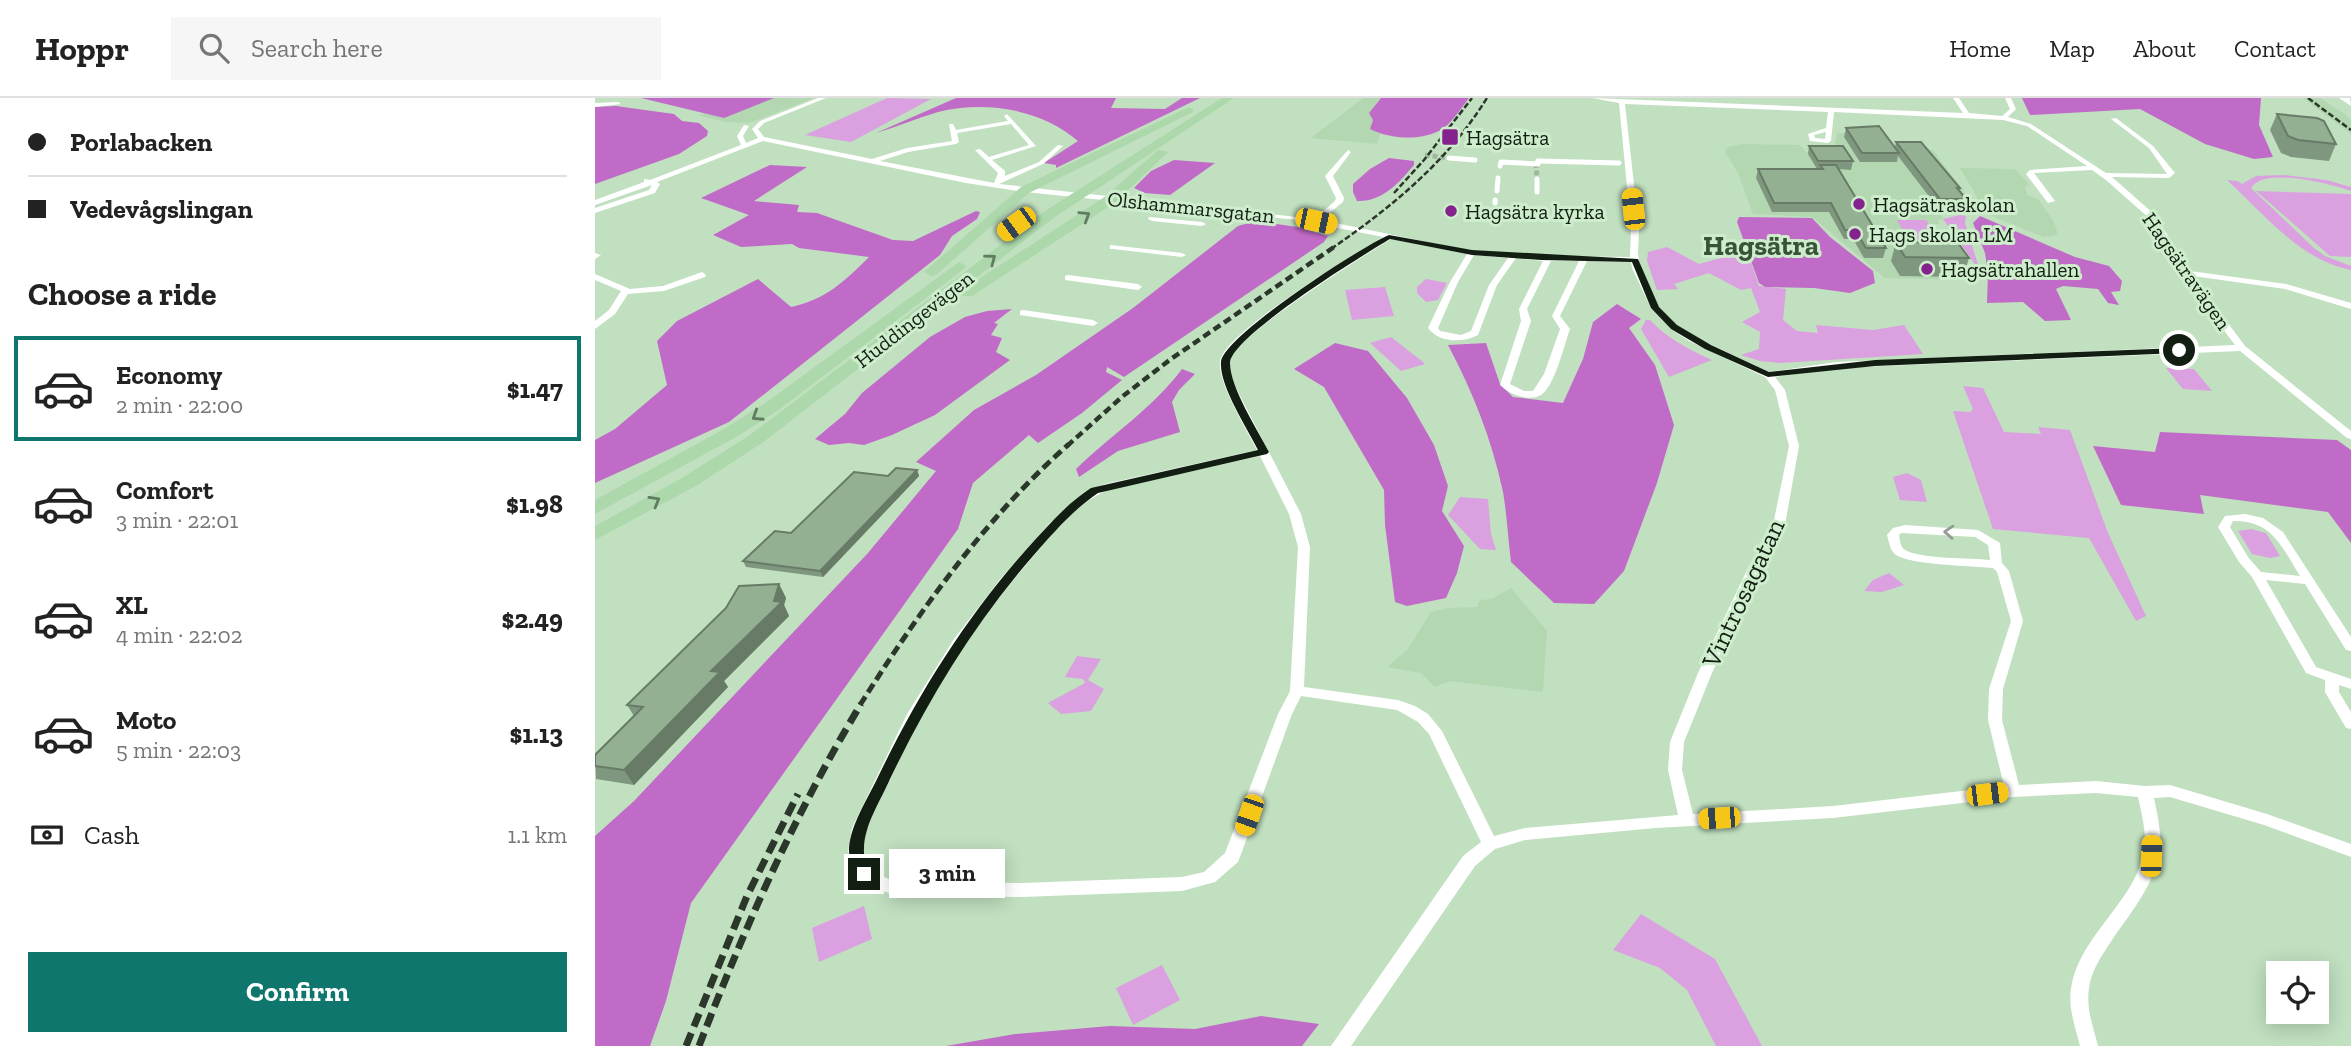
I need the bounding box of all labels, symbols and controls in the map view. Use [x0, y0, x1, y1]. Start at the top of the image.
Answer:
search box [171, 17, 661, 80]
text: Hoppr [35, 29, 129, 68]
icon: search [195, 29, 233, 67]
text: Search here [251, 32, 383, 64]
text: Home [1949, 34, 2011, 63]
text: Map [2049, 34, 2095, 63]
text: About [2133, 34, 2196, 63]
text: Contact [2234, 34, 2316, 63]
place label: Hagsätra [1466, 125, 1549, 150]
text: Porlabacken [70, 126, 212, 158]
marker: Hagsätra [1440, 127, 1460, 147]
street label: Olshammarsgatan [1106, 186, 1276, 228]
car [1621, 187, 1646, 231]
place label: Hagsätraskolan [1873, 192, 2015, 217]
text: Vedevågslingan [70, 193, 253, 225]
marker: Hagsätraskolan [1851, 196, 1867, 212]
place label: Hagsätra kyrka [1465, 199, 1605, 224]
car [993, 203, 1040, 245]
marker: Hagsätra kyrka [1443, 203, 1459, 219]
car [1294, 206, 1339, 236]
street label: Hagsätravägen [2137, 208, 2237, 334]
one-way arrow [1077, 212, 1090, 225]
place label: Hags skolan LM [1869, 222, 2013, 247]
marker: Hags skolan LM [1847, 226, 1863, 242]
district label: Hagsätra [1703, 229, 1819, 262]
one-way arrow [983, 255, 996, 268]
place label: Hagsätrahallen [1941, 257, 2079, 282]
marker: Hagsätrahallen [1919, 261, 1935, 277]
street label: Huddingevägen [850, 265, 978, 373]
text: Choose a ride [28, 275, 216, 313]
route start [2163, 334, 2195, 366]
icon: car [32, 357, 95, 420]
text: Economy [116, 359, 222, 391]
text: $1.47 [507, 373, 563, 405]
text: 2 min · 22:00 [116, 391, 243, 419]
one-way arrow [751, 407, 764, 420]
icon: car [32, 472, 95, 535]
text: Comfort [116, 474, 213, 506]
text: $1.98 [506, 488, 563, 520]
one-way arrow [647, 497, 660, 510]
text: 3 min · 22:01 [116, 506, 238, 534]
street label: Vintrosagatan [1694, 514, 1791, 673]
one-way arrow [1944, 525, 1955, 540]
icon: car [32, 587, 95, 650]
text: XL [116, 589, 148, 621]
text: $2.49 [502, 603, 563, 635]
text: 4 min · 22:02 [116, 621, 243, 649]
icon: car [32, 702, 95, 765]
text: Moto [116, 704, 176, 736]
text: $1.13 [509, 718, 563, 750]
text: 5 min · 22:03 [116, 736, 241, 764]
car [1965, 781, 2010, 807]
car [1233, 792, 1266, 838]
car [1698, 806, 1741, 830]
icon: cash [28, 816, 66, 854]
text: Cash [84, 819, 139, 851]
text: 1.1 km [507, 821, 567, 849]
car [2140, 835, 2163, 877]
callout: 3 min [889, 850, 1004, 898]
route end [848, 858, 880, 890]
text: 3 min [918, 859, 976, 887]
button: Confirm [28, 952, 567, 1032]
map controls [2266, 961, 2329, 1024]
button: locate [2266, 961, 2329, 1024]

